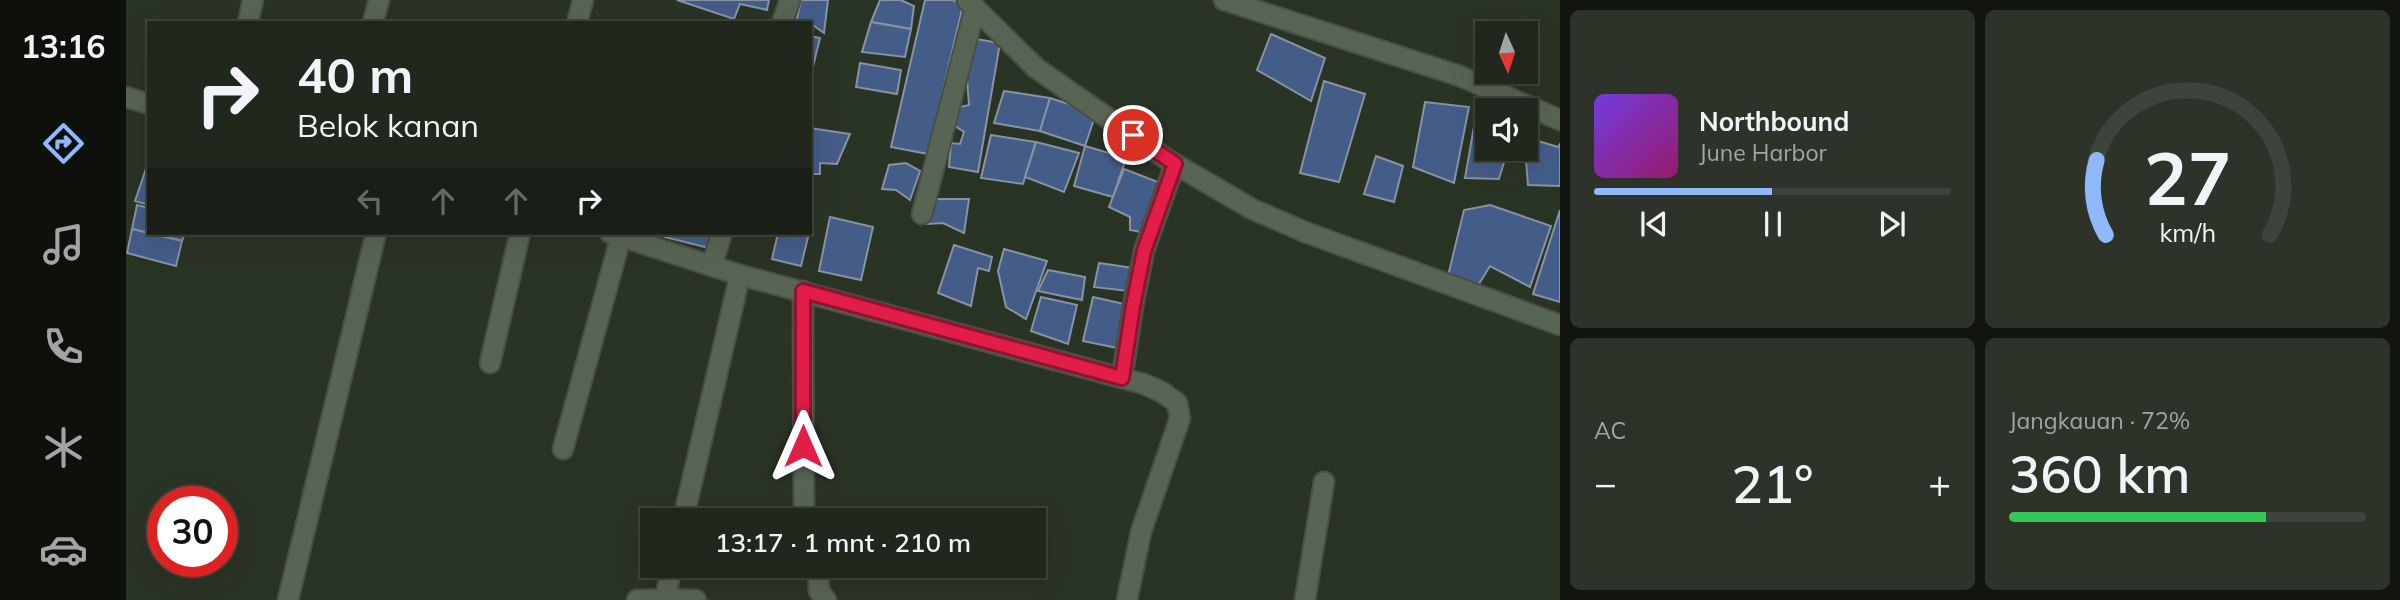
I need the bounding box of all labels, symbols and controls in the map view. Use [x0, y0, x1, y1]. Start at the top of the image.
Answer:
north arrow [1475, 21, 1538, 84]
map controls [1475, 21, 1538, 161]
text: 13:16 [21, 26, 105, 66]
text: 40 m [297, 44, 413, 105]
icon: right [182, 49, 273, 140]
button: sound [1475, 98, 1538, 161]
text: Belok kanan [297, 105, 479, 145]
pin [1103, 105, 1163, 165]
text: Northbound [1699, 105, 1849, 138]
icon: arrive [1114, 116, 1152, 154]
icon: directions [39, 119, 88, 168]
text: 27 [2144, 132, 2231, 223]
text: June Harbor [1699, 138, 1827, 167]
icon: left [351, 182, 389, 220]
icon: ahead [424, 182, 462, 220]
icon: ahead [497, 182, 535, 220]
icon: right [570, 182, 608, 220]
icon: previous [1635, 205, 1673, 243]
icon: pause [1754, 205, 1792, 243]
icon: next [1873, 205, 1911, 243]
text: km/h [2159, 217, 2216, 248]
icon: music [39, 220, 88, 269]
icon: phone [39, 322, 88, 371]
text: Jangkauan · 72% [2009, 406, 2190, 435]
position arrow [766, 409, 840, 483]
text: AC [1594, 416, 1626, 445]
icon: climate [39, 423, 88, 472]
text: 360 km [2009, 441, 2190, 506]
text: 21° [1732, 451, 1813, 516]
text: − [1594, 459, 1617, 507]
text: + [1928, 459, 1951, 507]
speed limit sign: 30 [147, 486, 238, 577]
icon: car [39, 525, 88, 574]
text: 13:17 · 1 mnt · 210 m [715, 526, 971, 559]

